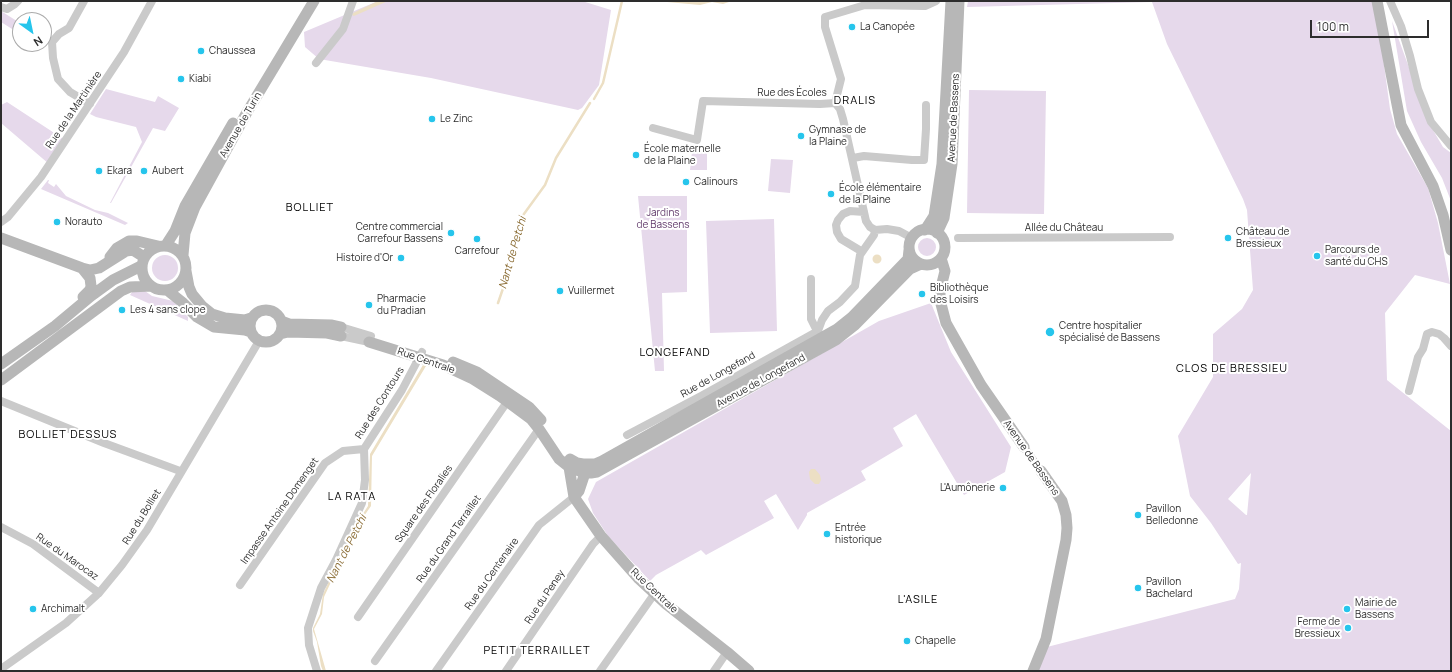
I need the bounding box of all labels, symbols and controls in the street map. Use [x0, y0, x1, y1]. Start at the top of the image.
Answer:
north arrow [12, 12, 52, 52]
scale bar [1312, 12, 1431, 38]
text: 100 m [1317, 18, 1349, 35]
place label: La Canopée [860, 21, 915, 33]
marker: La Canopée [847, 22, 857, 32]
text: N [31, 33, 46, 50]
place label: Chaussea [209, 45, 255, 57]
marker: Chaussea [196, 46, 206, 56]
street label: Rue de la Martinière [44, 69, 104, 151]
place label: Kiabi [189, 73, 211, 85]
street label: Avenue de Bassens [946, 73, 962, 163]
marker: Kiabi [176, 74, 186, 84]
street label: Rue des Écoles [757, 87, 827, 99]
street label: Avenue de Turin [217, 90, 265, 160]
district label: DRALIS [834, 94, 876, 108]
place label: Le Zinc [440, 113, 473, 125]
marker: Le Zinc [427, 114, 437, 124]
place label: Gymnase de la Plaine [809, 124, 866, 148]
marker: Gymnase de la Plaine [796, 131, 806, 141]
place label: École maternelle de la Plaine [644, 143, 721, 166]
marker: École maternelle de la Plaine [631, 150, 641, 160]
place label: Ekara [107, 165, 132, 177]
place label: Aubert [152, 165, 184, 177]
marker: Ekara [94, 166, 104, 176]
marker: Aubert [139, 166, 149, 176]
place label: Calinours [694, 176, 738, 188]
marker: Calinours [681, 177, 691, 187]
place label: École élémentaire de la Plaine [839, 182, 921, 206]
marker: École élémentaire de la Plaine [826, 189, 836, 199]
district label: BOLLIET [286, 201, 334, 215]
park label: Jardins de Bassens [637, 207, 689, 230]
water label: Nant de Petchi [496, 215, 530, 291]
place label: Norauto [65, 216, 102, 228]
marker: Norauto [52, 217, 62, 227]
place label: Centre commercial Carrefour Bassens [356, 221, 443, 244]
street label: Allée du Château [1025, 222, 1103, 234]
place label: Château de Bressieux [1236, 226, 1289, 250]
marker: Centre commercial Carrefour Bassens [446, 228, 456, 238]
marker: Château de Bressieux [1223, 233, 1233, 243]
marker: Carrefour [472, 234, 482, 244]
place label: Parcours de santé du CHS [1325, 244, 1388, 268]
place label: Carrefour [455, 245, 499, 257]
marker: Parcours de santé du CHS [1312, 251, 1322, 261]
place label: Histoire d'Or [336, 252, 393, 264]
marker: Histoire d'Or [396, 253, 406, 263]
place label: Bibliothèque des Loisirs [930, 282, 988, 306]
place label: Vuillermet [568, 285, 614, 297]
marker: Vuillermet [555, 286, 565, 296]
marker: Bibliothèque des Loisirs [917, 289, 927, 299]
place label: Pharmacie du Pradian [377, 293, 426, 316]
marker: Pharmacie du Pradian [364, 300, 374, 310]
place label: Les 4 sans clope [130, 304, 205, 316]
marker: Les 4 sans clope [117, 305, 127, 315]
place label: Centre hospitalier spécialisé de Bassens [1059, 320, 1160, 344]
marker: Centre hospitalier spécialisé de Bassens [1044, 326, 1056, 338]
street label: Rue Centrale [396, 346, 456, 376]
district label: LONGEFAND [639, 346, 711, 360]
street label: Rue de Longefand [679, 350, 757, 400]
street label: Avenue de Longefand [715, 352, 807, 410]
district label: CLOS DE BRESSIEU [1176, 362, 1288, 376]
street label: Rue des Contours [353, 365, 407, 441]
street label: Avenue de Bassens [1001, 418, 1061, 498]
district label: BOLLIET DESSUS [19, 428, 117, 442]
street label: Impasse Antoine Domenget [239, 455, 321, 567]
street label: Square des Floralies [393, 463, 455, 545]
place label: L'Aumônerie [940, 482, 995, 494]
marker: L'Aumônerie [998, 483, 1008, 493]
street label: Rue du Bolliet [120, 487, 164, 547]
district label: LA RATA [328, 490, 376, 504]
street label: Rue du Grand Terraillet [414, 493, 484, 585]
place label: Pavillon Belledonne [1146, 503, 1198, 526]
marker: Pavillon Belledonne [1133, 510, 1143, 520]
water label: Nant de Petchi [324, 513, 370, 585]
place label: Entrée historique [835, 522, 882, 546]
marker: Entrée historique [822, 529, 832, 539]
street label: Rue du Marocaz [33, 531, 101, 583]
street label: Rue du Centenaire [463, 536, 521, 612]
street label: Rue Centrale [628, 566, 680, 616]
street label: Rue du Peney [523, 568, 567, 626]
place label: Pavillon Bachelard [1146, 576, 1192, 600]
marker: Pavillon Bachelard [1133, 583, 1143, 593]
district label: L'ASILE [898, 593, 938, 607]
place label: Mairie de Bassens [1355, 597, 1397, 620]
place label: Archimalt [41, 603, 85, 615]
marker: Archimalt [28, 604, 38, 614]
marker: Mairie de Bassens [1342, 604, 1352, 614]
place label: Ferme de Bressieux [1295, 616, 1340, 640]
marker: Ferme de Bressieux [1343, 623, 1353, 633]
place label: Chapelle [915, 635, 956, 647]
marker: Chapelle [902, 636, 912, 646]
district label: PETIT TERRAILLET [483, 644, 591, 658]

